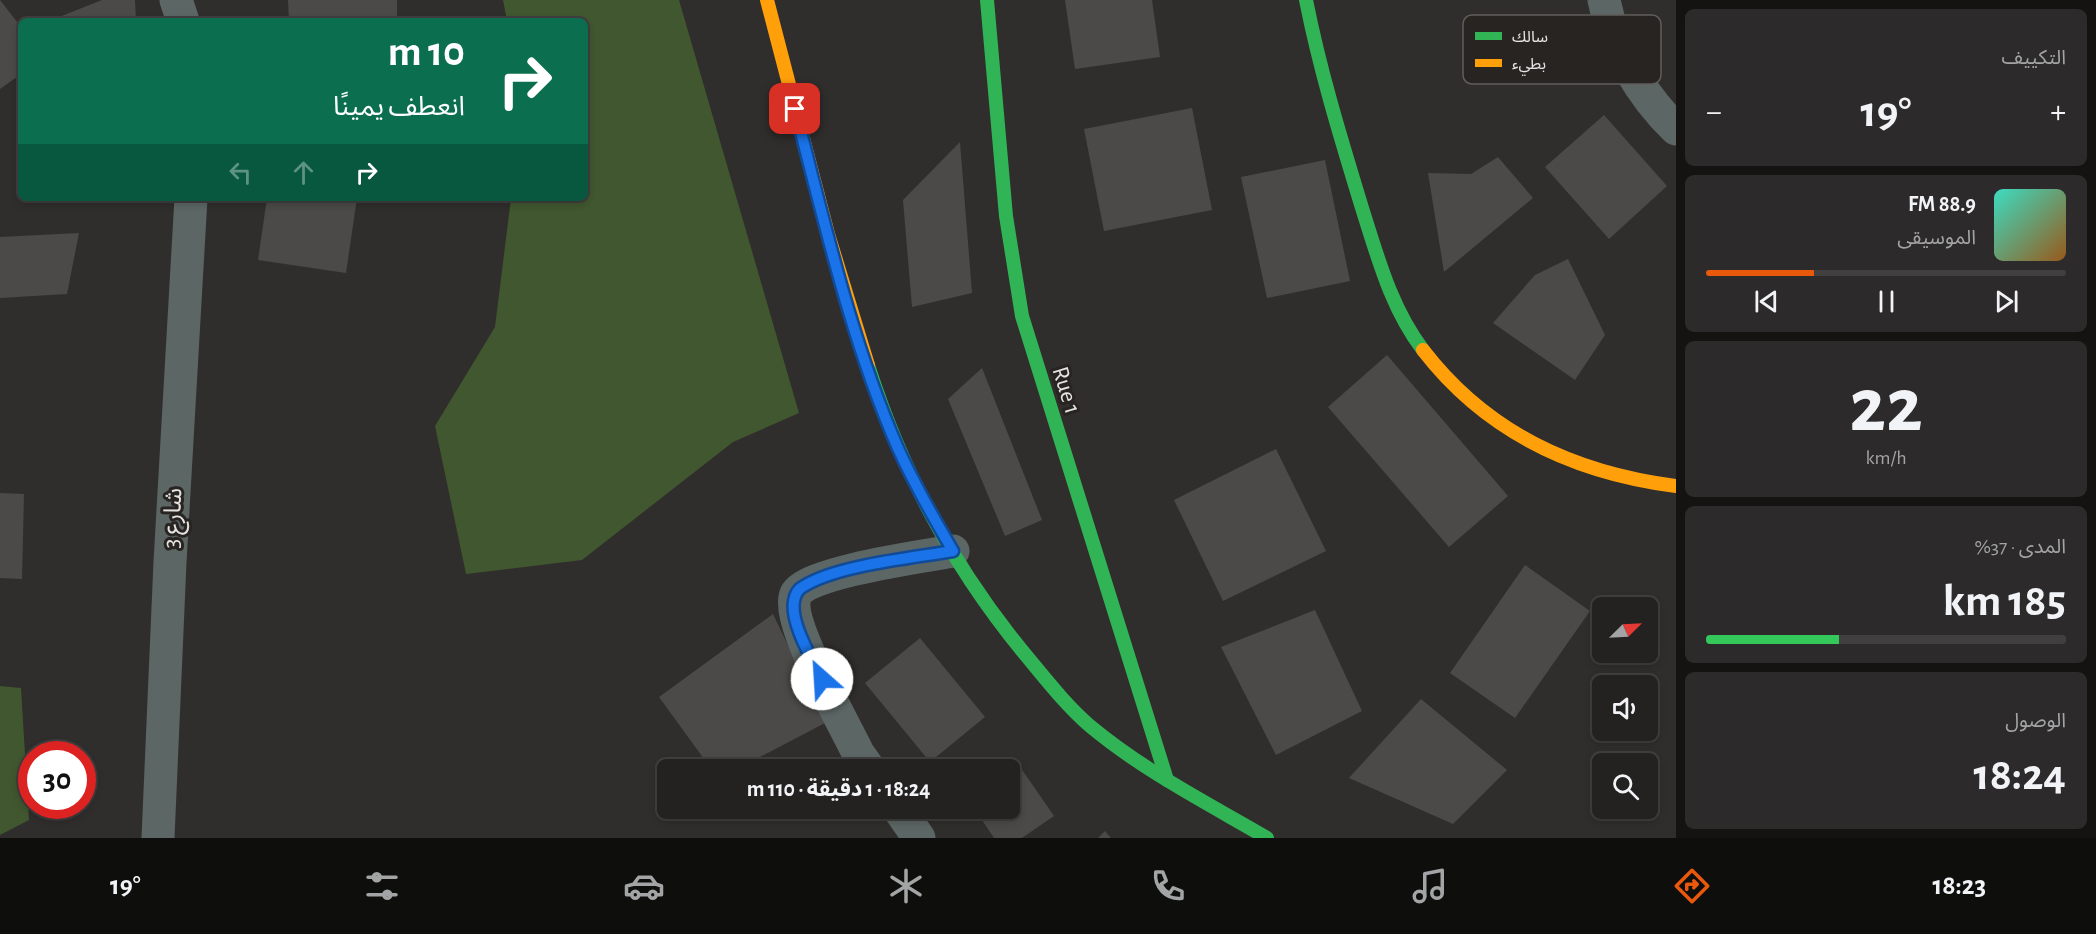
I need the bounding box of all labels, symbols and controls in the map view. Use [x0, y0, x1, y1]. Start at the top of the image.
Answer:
legend [1463, 15, 1661, 84]
text: سالك [1512, 29, 1548, 45]
text: 10 m [388, 31, 465, 73]
icon: right [486, 42, 564, 120]
text: التكييف [2002, 48, 2066, 68]
text: بطيء [1512, 56, 1546, 76]
pin [769, 83, 820, 134]
text: 19° [1860, 90, 1912, 135]
icon: arrive [778, 92, 811, 125]
text: انعطف يمينًا [333, 93, 465, 120]
text: − [1706, 96, 1722, 129]
text: + [2050, 96, 2066, 129]
icon: left [224, 156, 257, 189]
icon: ahead [287, 156, 320, 189]
icon: right [350, 156, 383, 189]
text: 88.9 FM [1908, 193, 1976, 215]
text: الموسيقى [1897, 228, 1976, 248]
icon: previous [1750, 285, 1783, 318]
icon: pause [1870, 285, 1903, 318]
icon: next [1990, 285, 2023, 318]
street label: Rue 1 [1048, 364, 1085, 417]
text: 22 [1849, 368, 1923, 446]
text: km/h [1865, 448, 1907, 468]
street label: شارع 3 [159, 487, 191, 549]
text: المدى · 37% [1974, 537, 2066, 557]
text: 185 km [1943, 579, 2066, 624]
north arrow [1592, 597, 1658, 663]
map controls [1592, 597, 1658, 819]
position arrow [790, 647, 854, 711]
button: sound [1592, 675, 1658, 741]
text: الوصول [2005, 711, 2066, 731]
speed limit sign: 30 [18, 741, 96, 819]
button: search [1592, 753, 1658, 819]
text: 18:24 [1973, 753, 2066, 798]
text: 18:24 · 1 دقيقة · 110 m [747, 778, 930, 800]
icon: filters [361, 865, 403, 907]
icon: car [623, 865, 665, 907]
icon: climate [885, 865, 927, 907]
icon: phone [1147, 865, 1189, 907]
icon: music [1409, 865, 1451, 907]
icon: directions [1671, 865, 1713, 907]
text: 19° [110, 872, 141, 899]
text: 18:23 [1932, 872, 1986, 899]

